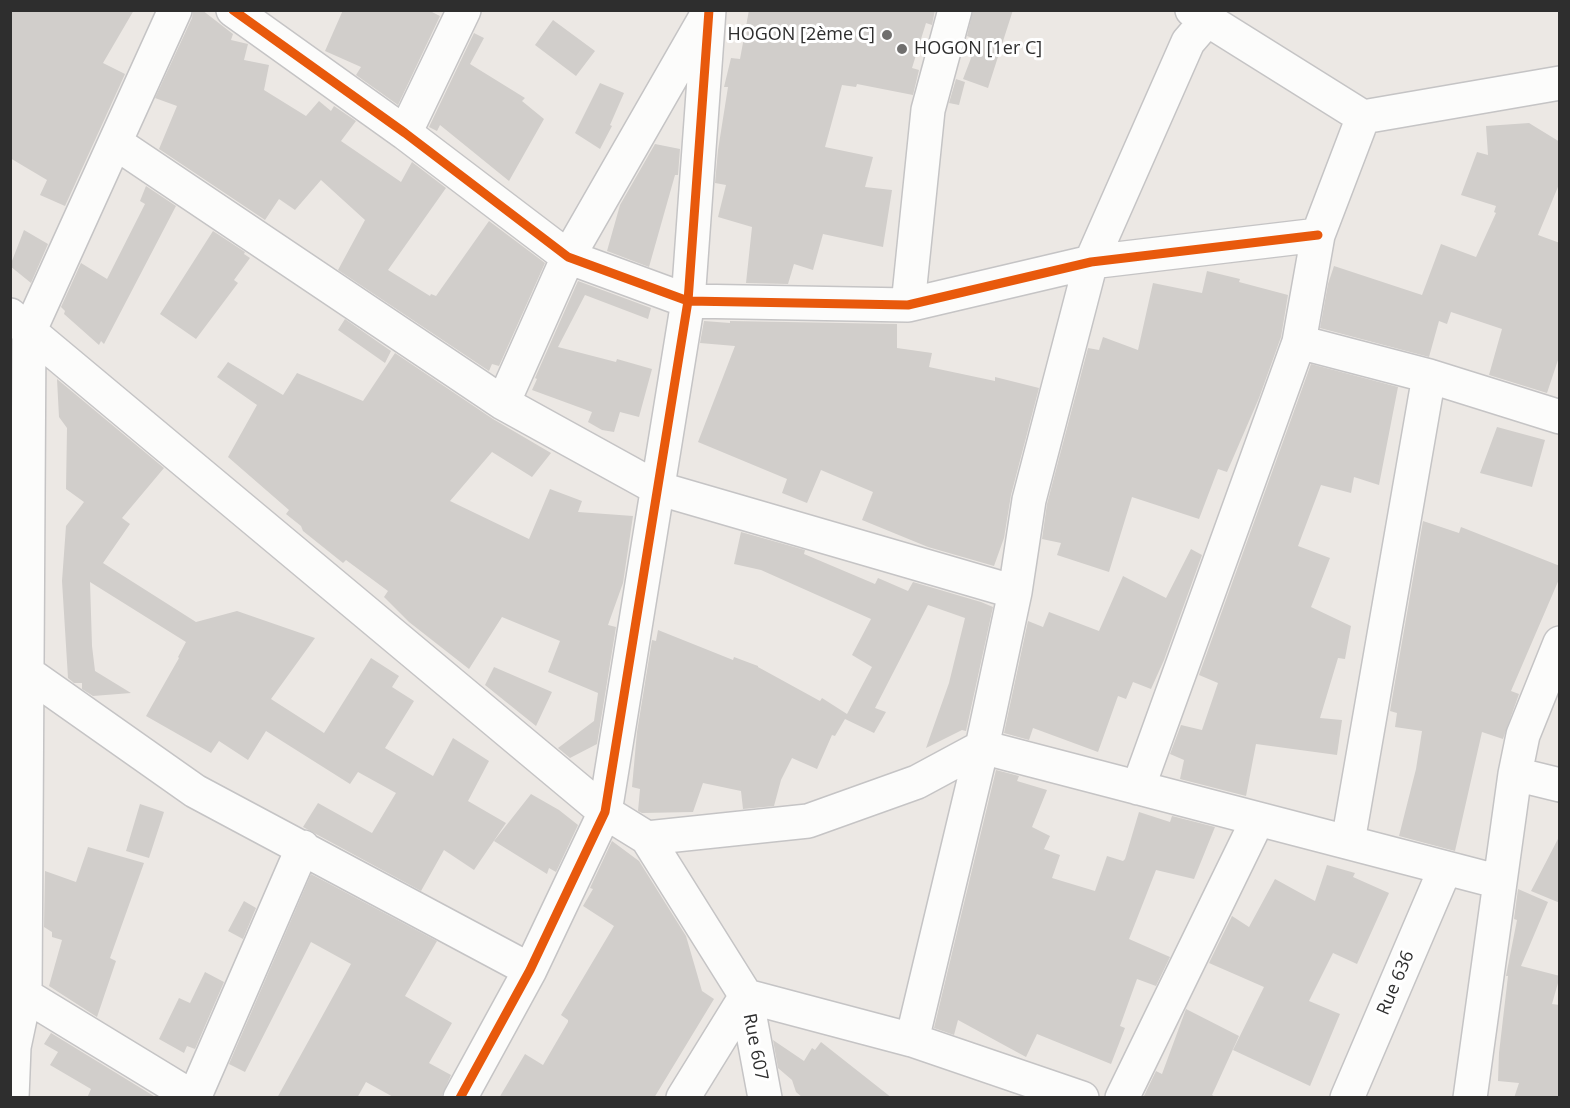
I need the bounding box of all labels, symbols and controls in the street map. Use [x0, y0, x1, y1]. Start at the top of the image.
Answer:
place label: HOGON [2ème C] [727, 24, 875, 46]
marker: HOGON [2ème C] [880, 28, 894, 42]
place label: HOGON [1er C] [914, 38, 1042, 60]
marker: HOGON [1er C] [895, 42, 909, 56]
street label: Rue 636 [1373, 948, 1419, 1018]
street label: Rue 607 [738, 1012, 772, 1082]

